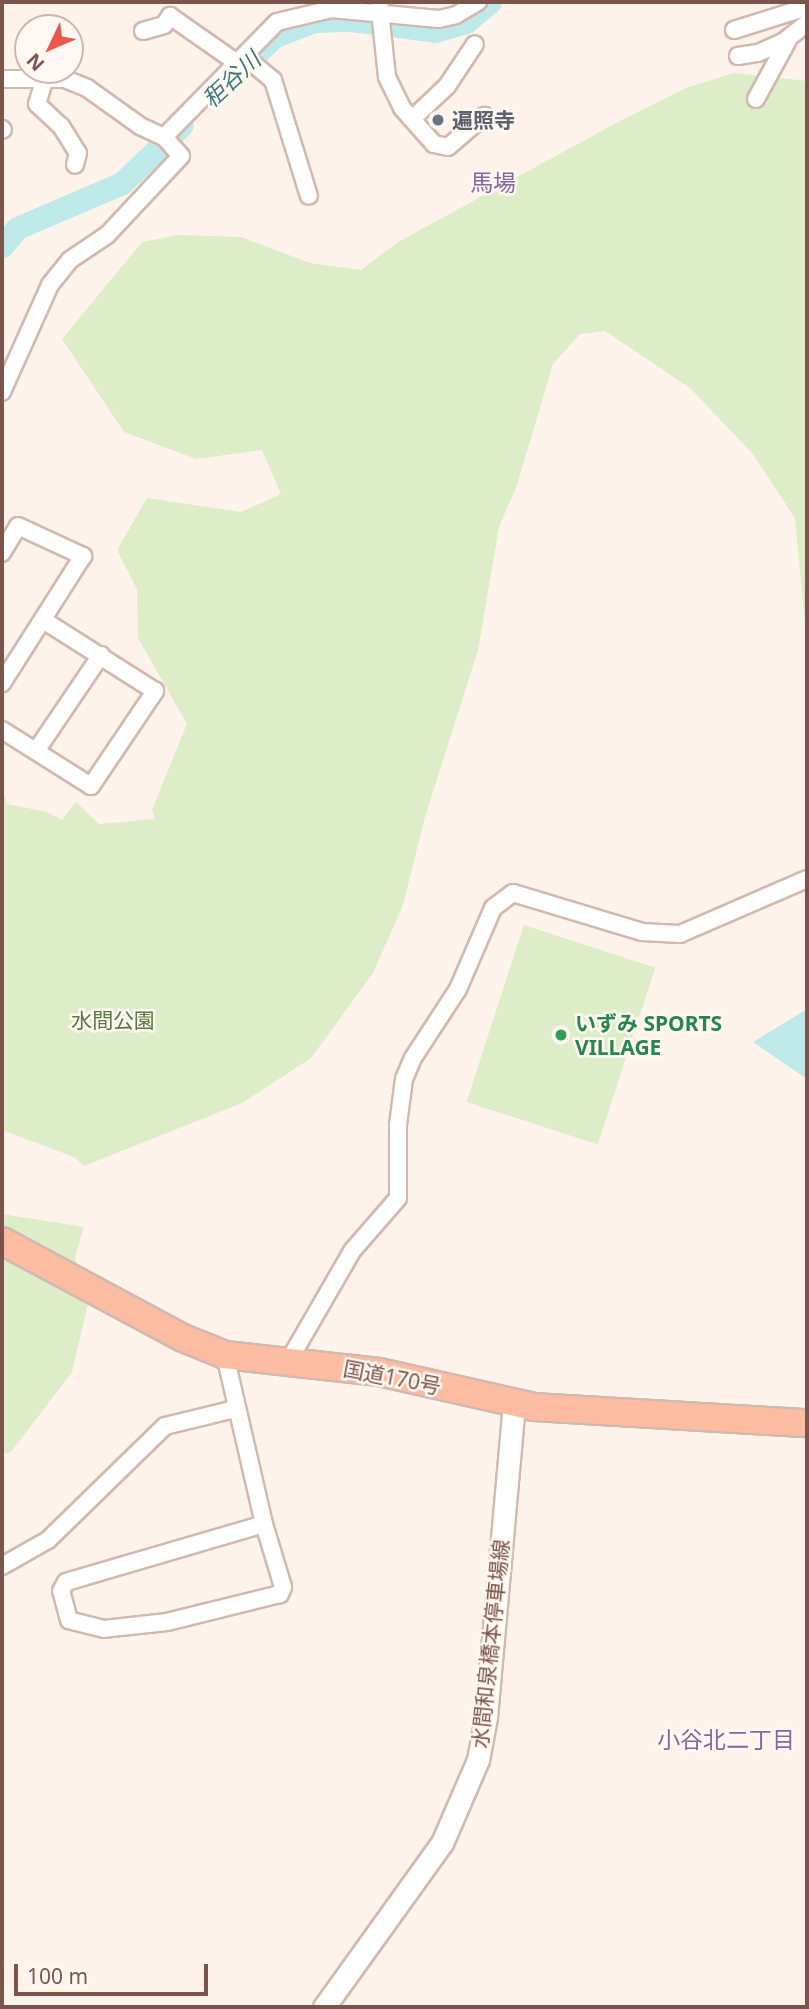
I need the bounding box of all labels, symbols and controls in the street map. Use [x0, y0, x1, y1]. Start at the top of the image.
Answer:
north arrow [14, 14, 84, 84]
water label: 秬谷川 [196, 45, 266, 113]
text: N [21, 48, 50, 77]
place label: 遍照寺 [452, 107, 515, 133]
marker: 遍照寺 [430, 112, 446, 128]
district label: 馬場 [470, 168, 516, 196]
park label: 水間公園 [71, 1007, 155, 1033]
place label: いずみ SPORTS VILLAGE [575, 1010, 722, 1060]
marker: いずみ SPORTS VILLAGE [553, 1027, 569, 1043]
street label: 国道170号 [341, 1355, 443, 1399]
street label: 水間和泉橋本停車場線 [466, 1538, 514, 1750]
district label: 小谷北二丁目 [657, 1725, 795, 1753]
scale bar [18, 1950, 212, 1994]
text: 100 m [27, 1962, 88, 1990]

